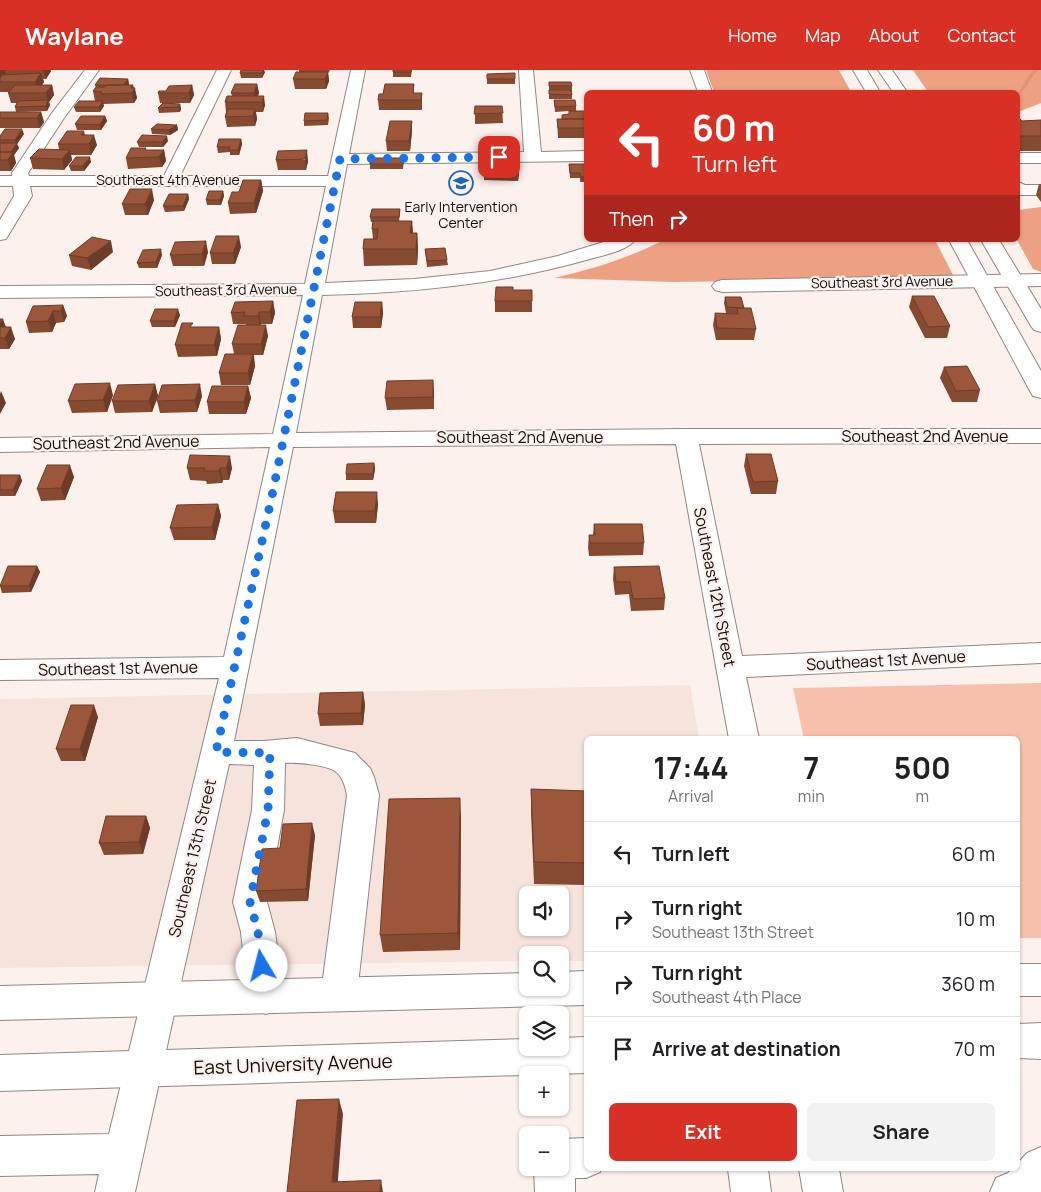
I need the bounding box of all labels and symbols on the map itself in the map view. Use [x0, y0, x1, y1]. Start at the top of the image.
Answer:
pin [478, 136, 520, 178]
street label: Southeast 4th Avenue [96, 170, 240, 189]
school or university icon: Early Intervention Center [448, 170, 474, 196]
place label: Early Intervention Center [405, 197, 518, 232]
street label: Southeast 3rd Avenue [811, 271, 953, 292]
street label: Southeast 3rd Avenue [155, 279, 297, 300]
street label: Southeast 2nd Avenue [842, 425, 1008, 447]
street label: Southeast 2nd Avenue [437, 426, 603, 448]
street label: Southeast 2nd Avenue [32, 430, 200, 454]
street label: Southeast 12th Street [689, 505, 741, 669]
street label: Southeast 1st Avenue [806, 645, 966, 675]
street label: Southeast 1st Avenue [38, 656, 198, 680]
street label: Southeast 13th Street [163, 777, 221, 939]
position arrow [235, 939, 287, 991]
street label: East University Avenue [193, 1048, 393, 1080]

